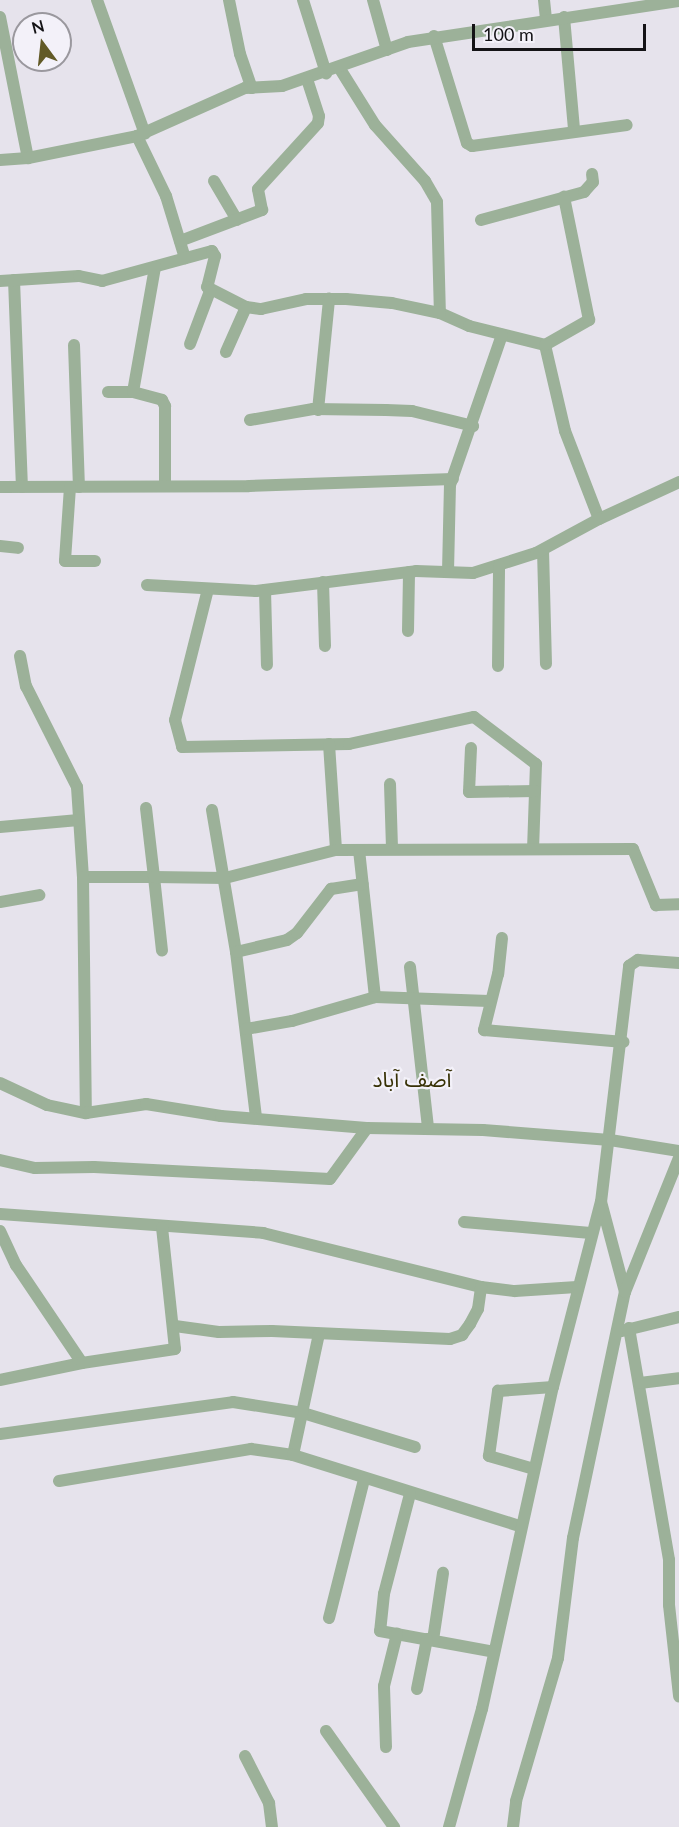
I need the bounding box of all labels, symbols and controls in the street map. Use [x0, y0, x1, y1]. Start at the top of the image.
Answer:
north arrow [12, 12, 72, 72]
scale bar [475, 12, 649, 50]
text: N [29, 15, 46, 37]
text: 100 m [483, 23, 534, 45]
district label: آصف آباد [372, 1066, 452, 1092]

